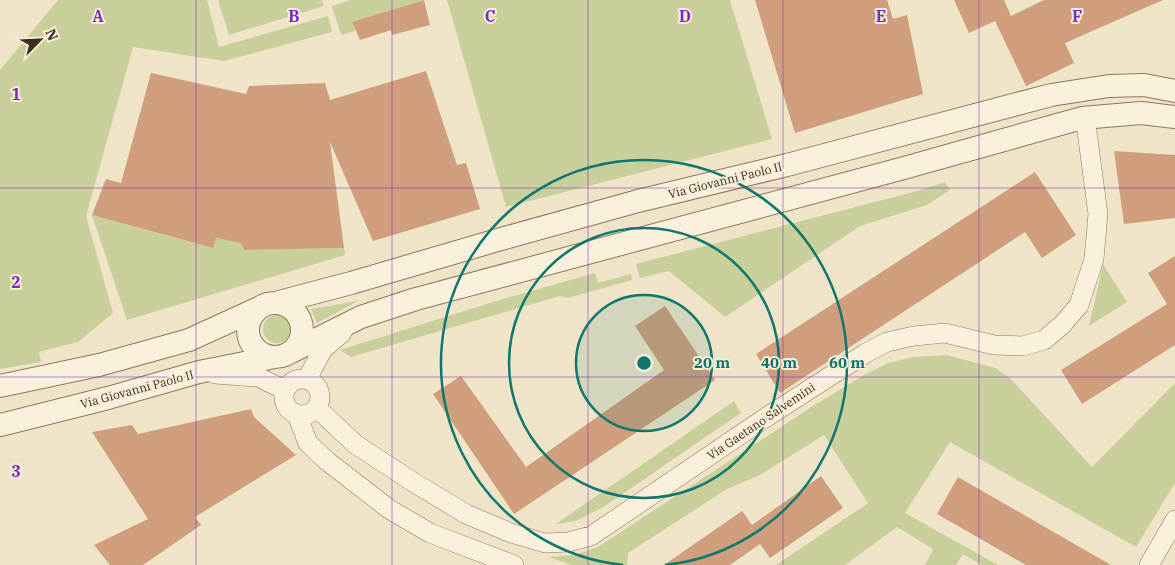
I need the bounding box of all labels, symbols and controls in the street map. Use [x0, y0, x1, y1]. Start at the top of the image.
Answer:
text: A [92, 6, 104, 26]
text: B [288, 6, 300, 26]
text: C [485, 6, 495, 26]
text: D [679, 6, 691, 26]
text: E [876, 6, 886, 26]
text: F [1072, 6, 1082, 26]
north arrow [15, 15, 65, 65]
text: N [41, 26, 62, 43]
text: 1 [11, 84, 21, 104]
street label: Via Giovanni Paolo II [667, 159, 783, 201]
text: 2 [11, 272, 21, 292]
text: 20 m [694, 353, 730, 372]
text: 40 m [761, 353, 797, 372]
text: 60 m [829, 353, 865, 372]
centre of rings [635, 354, 653, 372]
street label: Via Giovanni Paolo II [79, 367, 195, 411]
street label: Via Gaetano Salvemini [704, 379, 818, 463]
text: 3 [11, 461, 21, 481]

